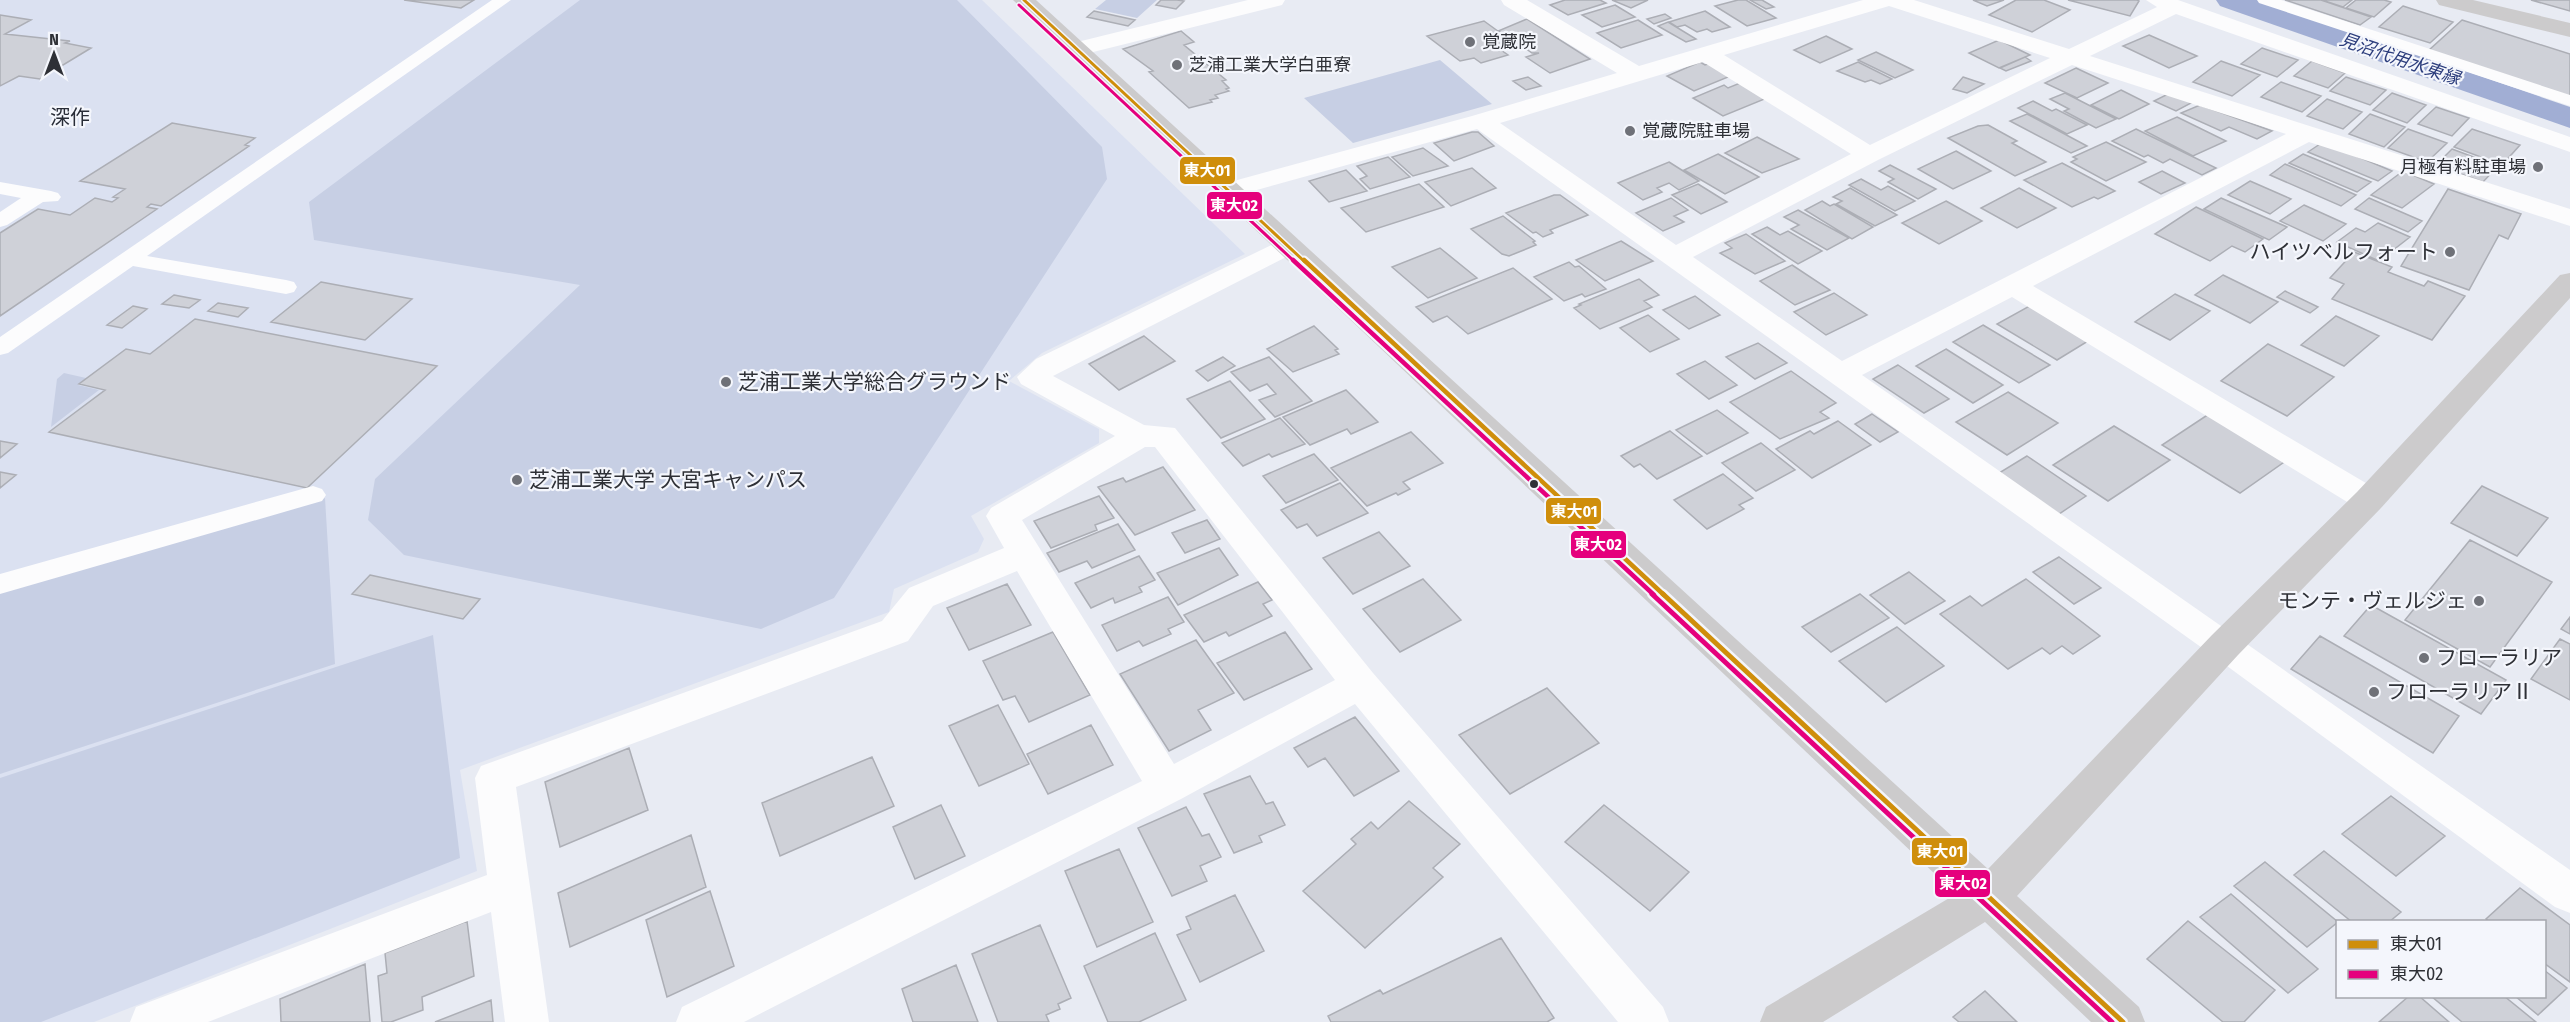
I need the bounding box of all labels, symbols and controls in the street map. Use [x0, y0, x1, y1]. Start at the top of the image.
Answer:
north arrow [24, 24, 84, 84]
water label: 見沼代用水東縁 [2337, 28, 2465, 91]
text: N [49, 30, 59, 49]
place label: 覚蔵院 [1482, 31, 1536, 53]
marker: 覚蔵院 [1463, 35, 1477, 49]
place label: 芝浦工業大学白亜寮 [1189, 54, 1351, 76]
marker: 芝浦工業大学白亜寮 [1170, 58, 1184, 72]
district label: 深作 [50, 105, 90, 129]
place label: 覚蔵院駐車場 [1642, 120, 1750, 142]
marker: 覚蔵院駐車場 [1623, 124, 1637, 138]
line badge: 東大01 [1179, 156, 1236, 185]
place label: 月極有料駐車場 [2400, 156, 2526, 178]
marker: 月極有料駐車場 [2531, 160, 2545, 174]
text: 東大01 [1183, 161, 1231, 180]
line badge: 東大02 [1206, 191, 1263, 220]
text: 東大02 [1210, 196, 1259, 215]
place label: ハイツベルフォート [2249, 239, 2438, 265]
marker: ハイツベルフォート [2443, 245, 2457, 259]
place label: 芝浦工業大学総合グラウンド [738, 369, 1011, 395]
marker: 芝浦工業大学総合グラウンド [719, 375, 733, 389]
place label: 芝浦工業大学 大宮キャンパス [529, 467, 807, 493]
marker: 芝浦工業大学 大宮キャンパス [510, 473, 524, 487]
unlabelled marker [1528, 478, 1540, 490]
line badge: 東大01 [1545, 497, 1602, 525]
text: 東大01 [1550, 502, 1598, 521]
line badge: 東大02 [1570, 530, 1627, 559]
text: 東大02 [1574, 535, 1623, 554]
place label: モンテ・ヴェルジェ [2278, 588, 2467, 614]
marker: モンテ・ヴェルジェ [2472, 594, 2486, 608]
place label: フローラリア [2436, 645, 2562, 671]
marker: フローラリア [2417, 651, 2431, 665]
place label: フローラリアⅡ [2386, 679, 2533, 705]
marker: フローラリアⅡ [2367, 685, 2381, 699]
line badge: 東大01 [1911, 837, 1968, 866]
text: 東大01 [1916, 842, 1964, 861]
line badge: 東大02 [1934, 869, 1991, 898]
text: 東大02 [1939, 874, 1988, 893]
legend [2336, 920, 2546, 998]
text: 東大01 [2390, 933, 2442, 955]
text: 東大02 [2390, 963, 2443, 985]

